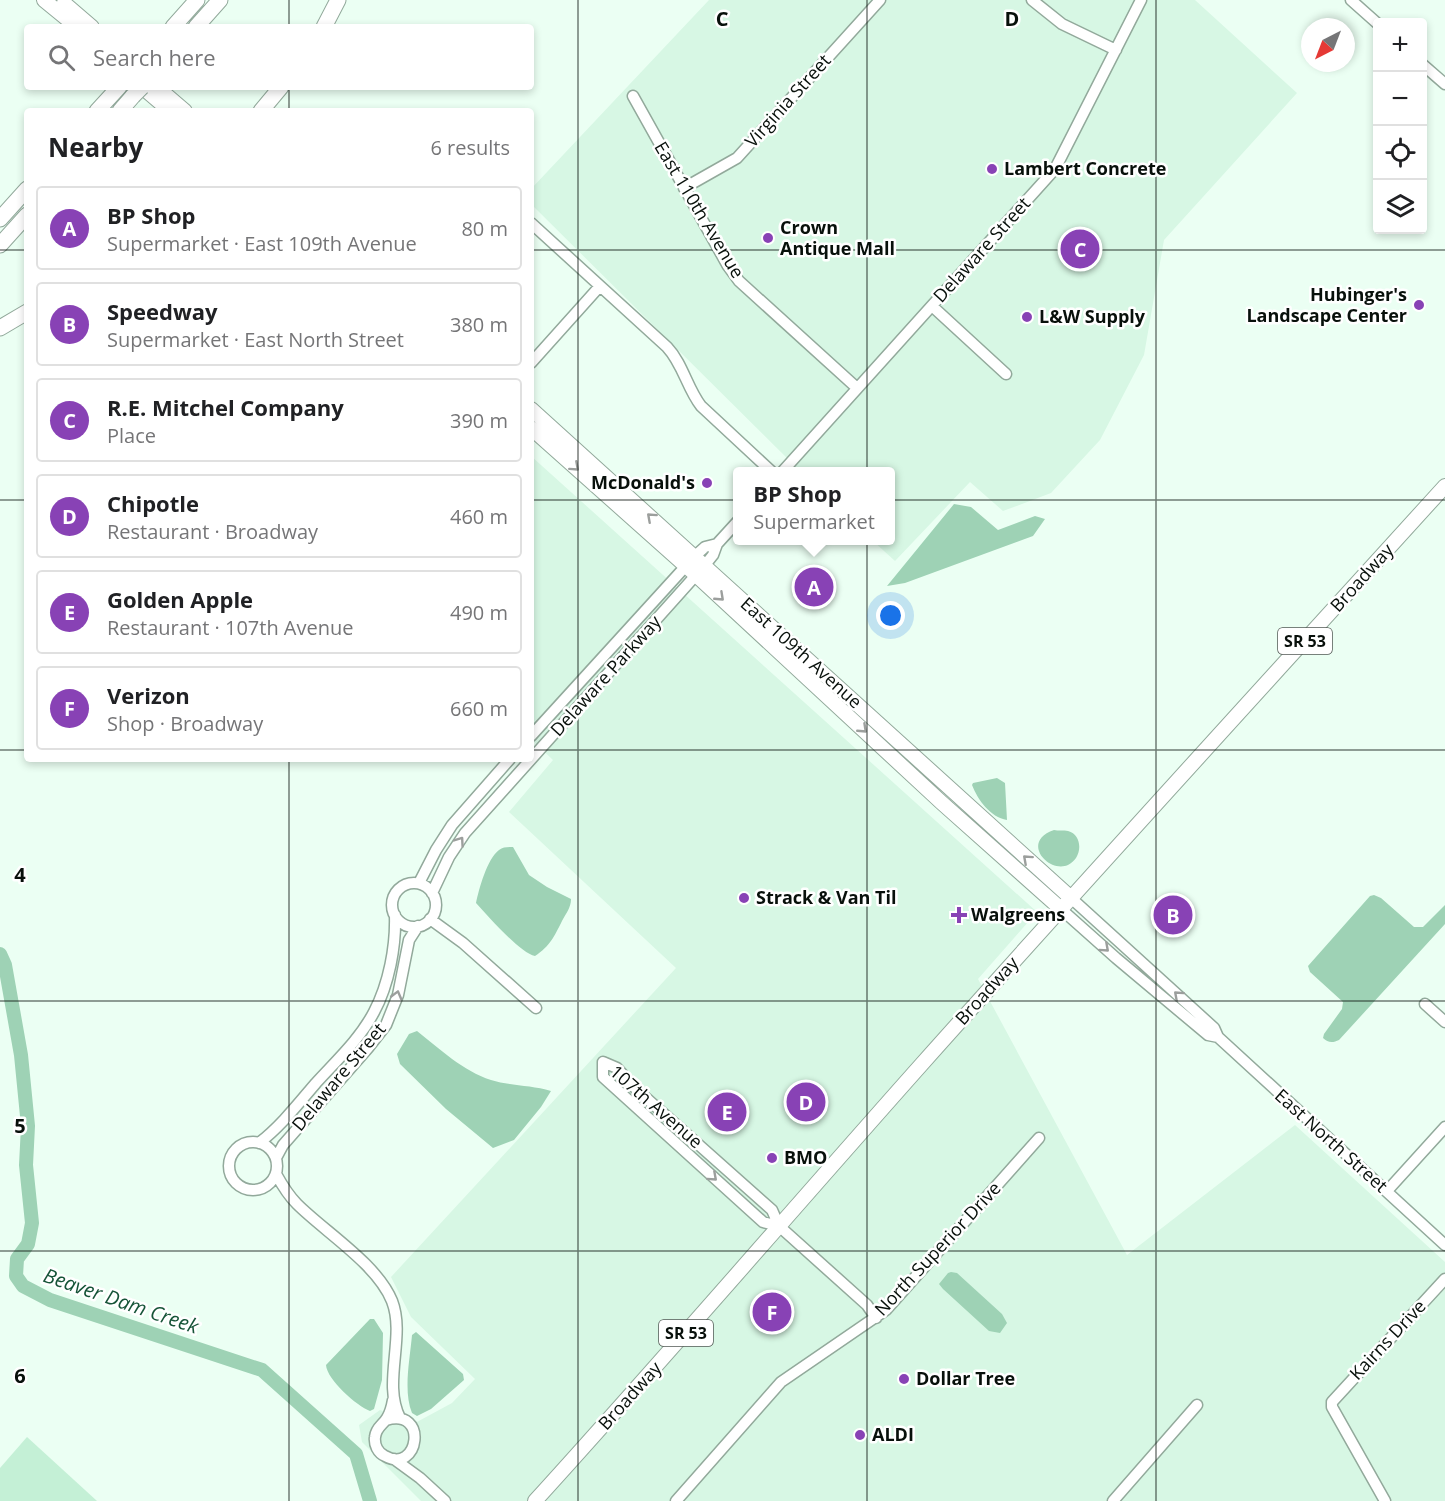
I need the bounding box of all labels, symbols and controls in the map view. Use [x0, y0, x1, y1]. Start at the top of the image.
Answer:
text: C [716, 5, 729, 32]
text: D [1005, 5, 1019, 32]
north arrow [1301, 18, 1355, 72]
map controls [1373, 18, 1427, 234]
button: + [1373, 18, 1427, 72]
search box [24, 24, 534, 90]
icon: search [45, 41, 78, 74]
text: Search here [93, 42, 216, 72]
street label: Virginia Street [739, 49, 835, 152]
button: − [1373, 72, 1427, 126]
button: locate [1373, 126, 1427, 180]
text: Nearby [48, 129, 143, 165]
text: 6 results [430, 134, 510, 161]
street label: East 110th Avenue [650, 137, 750, 282]
place label: Lambert Concrete [1004, 156, 1166, 180]
marker: Lambert Concrete [985, 162, 999, 176]
button: layers [1373, 180, 1427, 234]
street label: Delaware Street [927, 191, 1035, 307]
text: BP Shop [107, 200, 195, 230]
text: A [63, 215, 76, 242]
text: 80 m [461, 215, 508, 242]
place label: Crown Antique Mall [780, 215, 895, 260]
pin: C [1060, 226, 1100, 272]
text: Supermarket · East 109th Avenue [107, 230, 417, 257]
marker: Crown Antique Mall [761, 231, 775, 245]
place label: Hubinger's Landscape Center [1246, 282, 1407, 327]
text: Speedway [107, 296, 218, 326]
marker: Hubinger's Landscape Center [1412, 298, 1426, 312]
place label: L&W Supply [1039, 304, 1146, 328]
marker: L&W Supply [1020, 310, 1034, 324]
text: B [63, 311, 76, 338]
text: 380 m [450, 311, 508, 338]
text: Supermarket · East North Street [107, 326, 404, 353]
text: R.E. Mitchel Company [107, 392, 344, 422]
text: C [63, 407, 76, 434]
text: 390 m [450, 407, 508, 434]
text: Place [107, 422, 156, 449]
one-way arrow [568, 460, 579, 471]
popup [733, 467, 895, 545]
place label: McDonald's [591, 470, 695, 494]
marker: McDonald's [700, 476, 714, 490]
text: BP Shop [753, 478, 842, 508]
text: Chipotle [107, 488, 199, 518]
text: D [62, 503, 77, 530]
text: 460 m [450, 503, 508, 530]
text: Supermarket [753, 508, 875, 535]
one-way arrow [648, 513, 658, 524]
text: Restaurant · Broadway [107, 518, 318, 545]
street label: Broadway [1324, 537, 1399, 616]
pin: A [794, 564, 834, 610]
text: Golden Apple [107, 584, 253, 614]
one-way arrow [713, 590, 724, 601]
street label: East 109th Avenue [736, 591, 867, 713]
text: E [64, 599, 75, 626]
text: 490 m [450, 599, 508, 626]
your location [876, 601, 905, 630]
street label: Delaware Parkway [545, 609, 666, 741]
text: Restaurant · 107th Avenue [107, 614, 353, 641]
road number: SR 53 [1278, 628, 1332, 654]
text: Verizon [107, 680, 190, 710]
text: F [64, 695, 75, 722]
text: 660 m [450, 695, 508, 722]
text: Shop · Broadway [107, 710, 263, 737]
one-way arrow [856, 722, 867, 733]
one-way arrow [453, 837, 464, 848]
one-way arrow [1023, 855, 1034, 866]
text: 4 [14, 861, 26, 888]
place label: Strack & Van Til [756, 885, 897, 909]
marker: Strack & Van Til [737, 891, 751, 905]
pin: B [1154, 892, 1192, 938]
place label: Walgreens [971, 902, 1065, 926]
marker: Walgreens [952, 908, 966, 922]
one-way arrow [1098, 941, 1108, 952]
street label: Broadway [949, 950, 1024, 1029]
one-way arrow [390, 990, 402, 1001]
one-way arrow [1174, 991, 1185, 1002]
street label: Delaware Street [286, 1017, 391, 1135]
street label: 107th Avenue [605, 1059, 708, 1153]
pin: D [786, 1080, 826, 1124]
street label: East North Street [1270, 1083, 1393, 1197]
pin: E [708, 1090, 746, 1134]
text: 5 [14, 1112, 26, 1139]
place label: BMO [784, 1145, 827, 1169]
marker: BMO [765, 1151, 779, 1165]
one-way arrow [706, 1170, 717, 1181]
street label: North Superior Drive [869, 1176, 1006, 1320]
water label: Beaver Dam Creek [40, 1261, 203, 1340]
pin: F [752, 1290, 792, 1334]
street label: Kairns Drive [1344, 1294, 1431, 1385]
road number: SR 53 [659, 1320, 713, 1346]
street label: Broadway [592, 1355, 667, 1434]
text: 6 [14, 1362, 26, 1389]
place label: Dollar Tree [916, 1366, 1015, 1390]
marker: Dollar Tree [897, 1372, 911, 1386]
place label: ALDI [872, 1422, 914, 1446]
marker: ALDI [853, 1428, 867, 1442]

